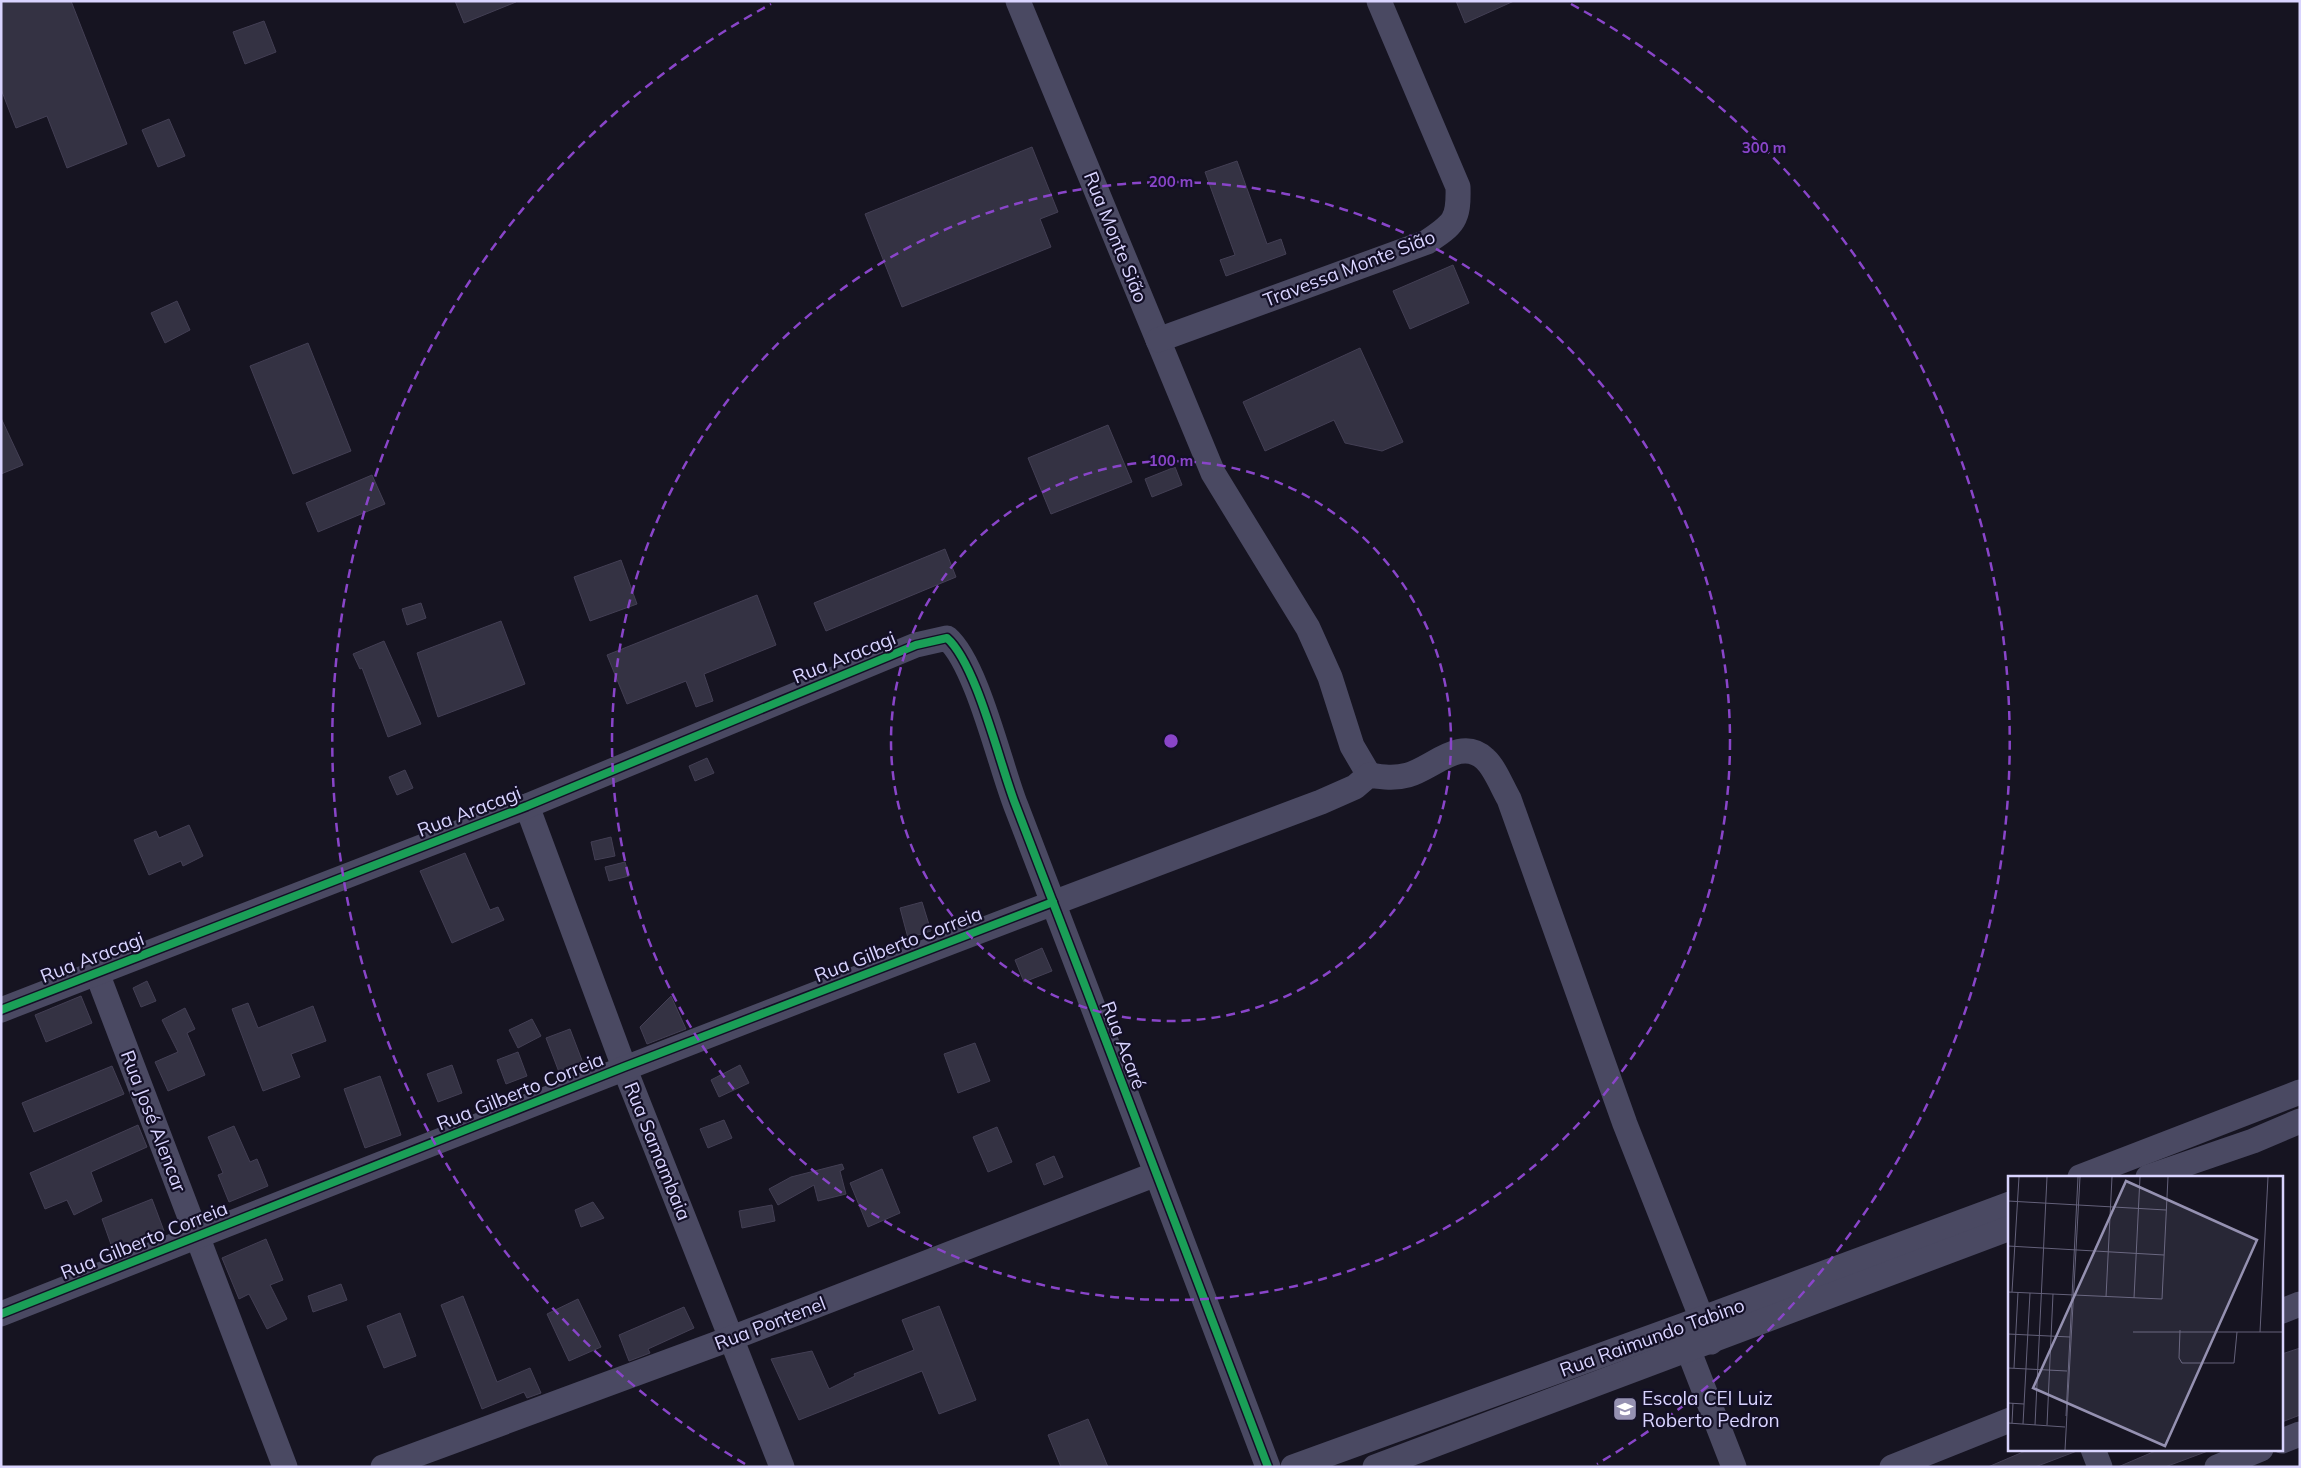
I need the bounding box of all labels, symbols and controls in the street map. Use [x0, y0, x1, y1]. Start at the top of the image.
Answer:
text: 300 m [1742, 138, 1786, 157]
street label: Rua Monte Sião [1079, 168, 1153, 306]
text: 200 m [1149, 172, 1193, 191]
street label: Travessa Monte Sião [1260, 224, 1438, 312]
text: 100 m [1149, 451, 1193, 470]
street label: Rua Aracagi [789, 625, 899, 689]
centre of rings [1162, 732, 1180, 750]
street label: Rua Aracagi [414, 780, 524, 842]
street label: Rua Gilberto Correia [811, 901, 985, 987]
street label: Rua Aracagi [37, 926, 147, 988]
street label: Rua Acaré [1096, 998, 1152, 1092]
street label: Rua José Alencar [116, 1047, 192, 1195]
street label: Rua Gilberto Correia [433, 1047, 607, 1135]
street label: Rua Samambaia [619, 1078, 697, 1224]
inset map [2008, 1176, 2284, 1450]
street label: Rua Gilberto Correia [57, 1196, 231, 1284]
street label: Rua Pontenel [711, 1291, 829, 1355]
street label: Rua Raimundo Tabino [1556, 1292, 1748, 1382]
place label: Escola CEI Luiz Roberto Pedron [1642, 1386, 1780, 1432]
school or university icon: Escola CEI Luiz Roberto Pedron [1612, 1396, 1638, 1422]

